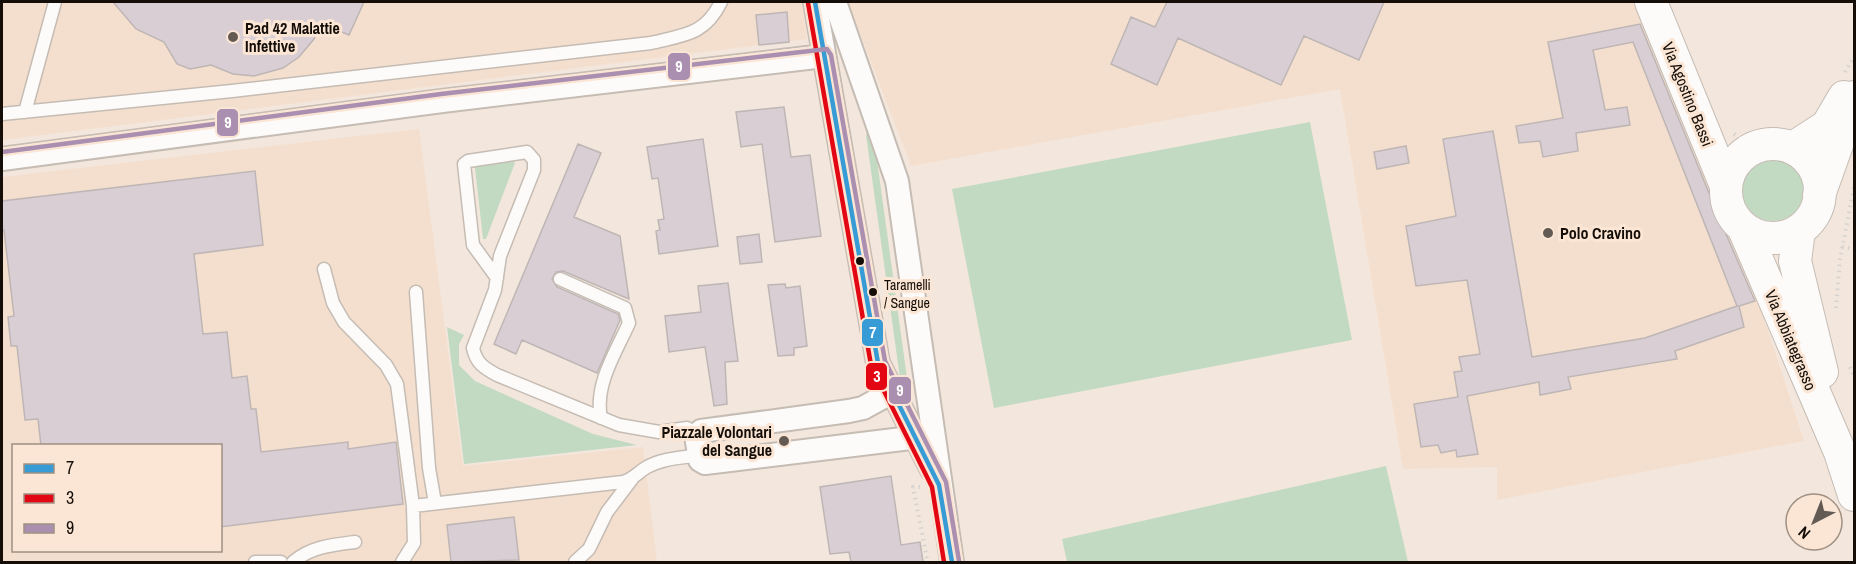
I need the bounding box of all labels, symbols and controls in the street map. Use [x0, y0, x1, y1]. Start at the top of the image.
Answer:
place label: Pad 42 Malattie Infettive [245, 17, 340, 57]
marker: Pad 42 Malattie Infettive [226, 30, 240, 44]
street label: Via Agostino Bassi [1657, 39, 1719, 149]
line badge: 9 [667, 52, 691, 81]
text: 9 [675, 55, 683, 77]
line badge: 9 [216, 108, 239, 137]
text: 9 [224, 111, 232, 133]
place label: Polo Cravino [1560, 222, 1641, 244]
marker: Polo Cravino [1541, 226, 1555, 240]
unlabelled marker [854, 255, 866, 267]
place label: Taramelli / Sangue [884, 276, 931, 312]
marker: Taramelli / Sangue [867, 286, 879, 298]
street label: Via Abbiategrasso [1760, 286, 1822, 394]
line badge: 7 [861, 318, 884, 347]
text: 7 [869, 321, 877, 343]
line badge: 3 [865, 362, 888, 391]
text: 3 [873, 365, 881, 387]
line badge: 9 [888, 376, 912, 405]
text: 9 [896, 379, 904, 401]
place label: Piazzale Volontari del Sangue [661, 421, 772, 461]
marker: Piazzale Volontari del Sangue [777, 434, 791, 448]
legend [12, 444, 222, 552]
text: 7 [66, 455, 74, 480]
text: 3 [66, 485, 74, 510]
north arrow [1784, 492, 1844, 552]
text: 9 [66, 515, 74, 540]
text: N [1793, 522, 1815, 544]

